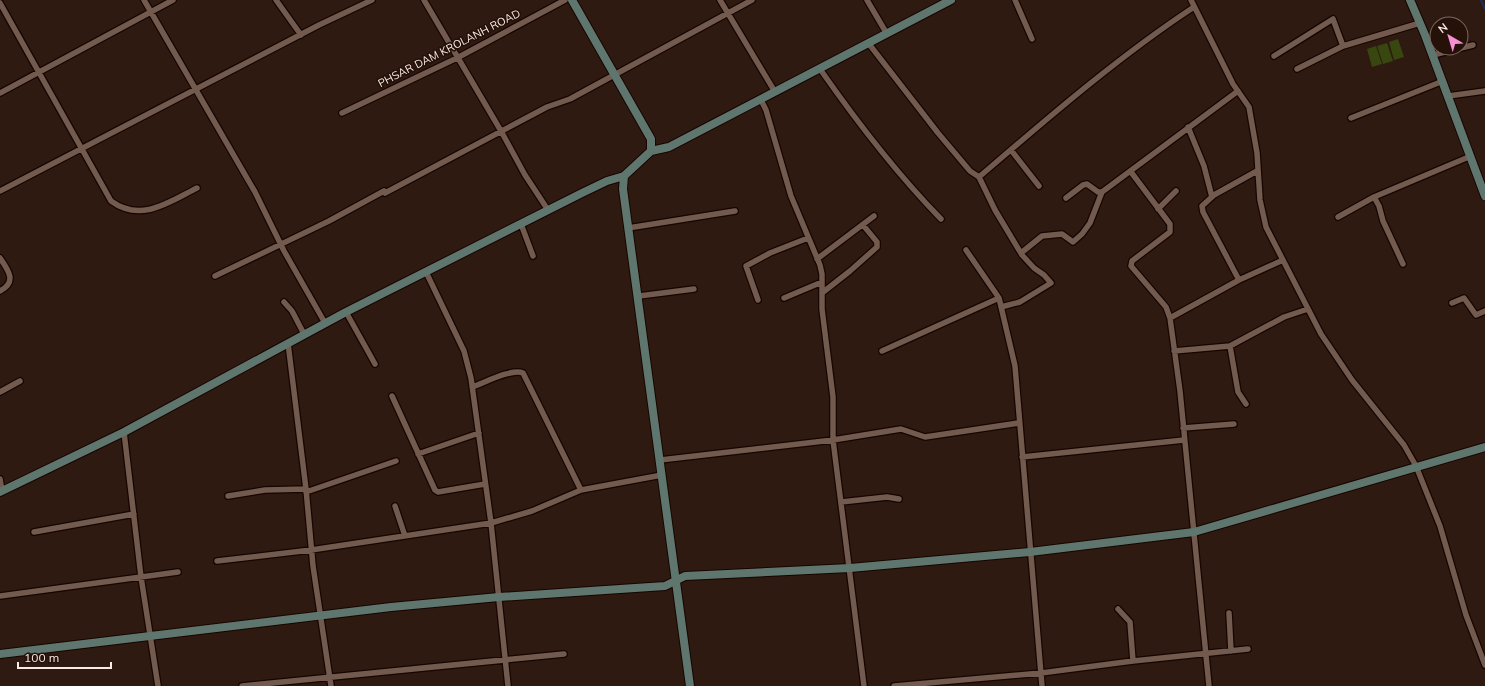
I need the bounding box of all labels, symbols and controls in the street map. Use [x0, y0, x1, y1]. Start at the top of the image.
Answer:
street label: PHSAR DAM KROLANH ROAD [375, 6, 523, 90]
north arrow [1429, 16, 1469, 56]
text: N [1435, 20, 1450, 36]
scale bar [18, 644, 111, 670]
text: 100 m [24, 650, 59, 665]

